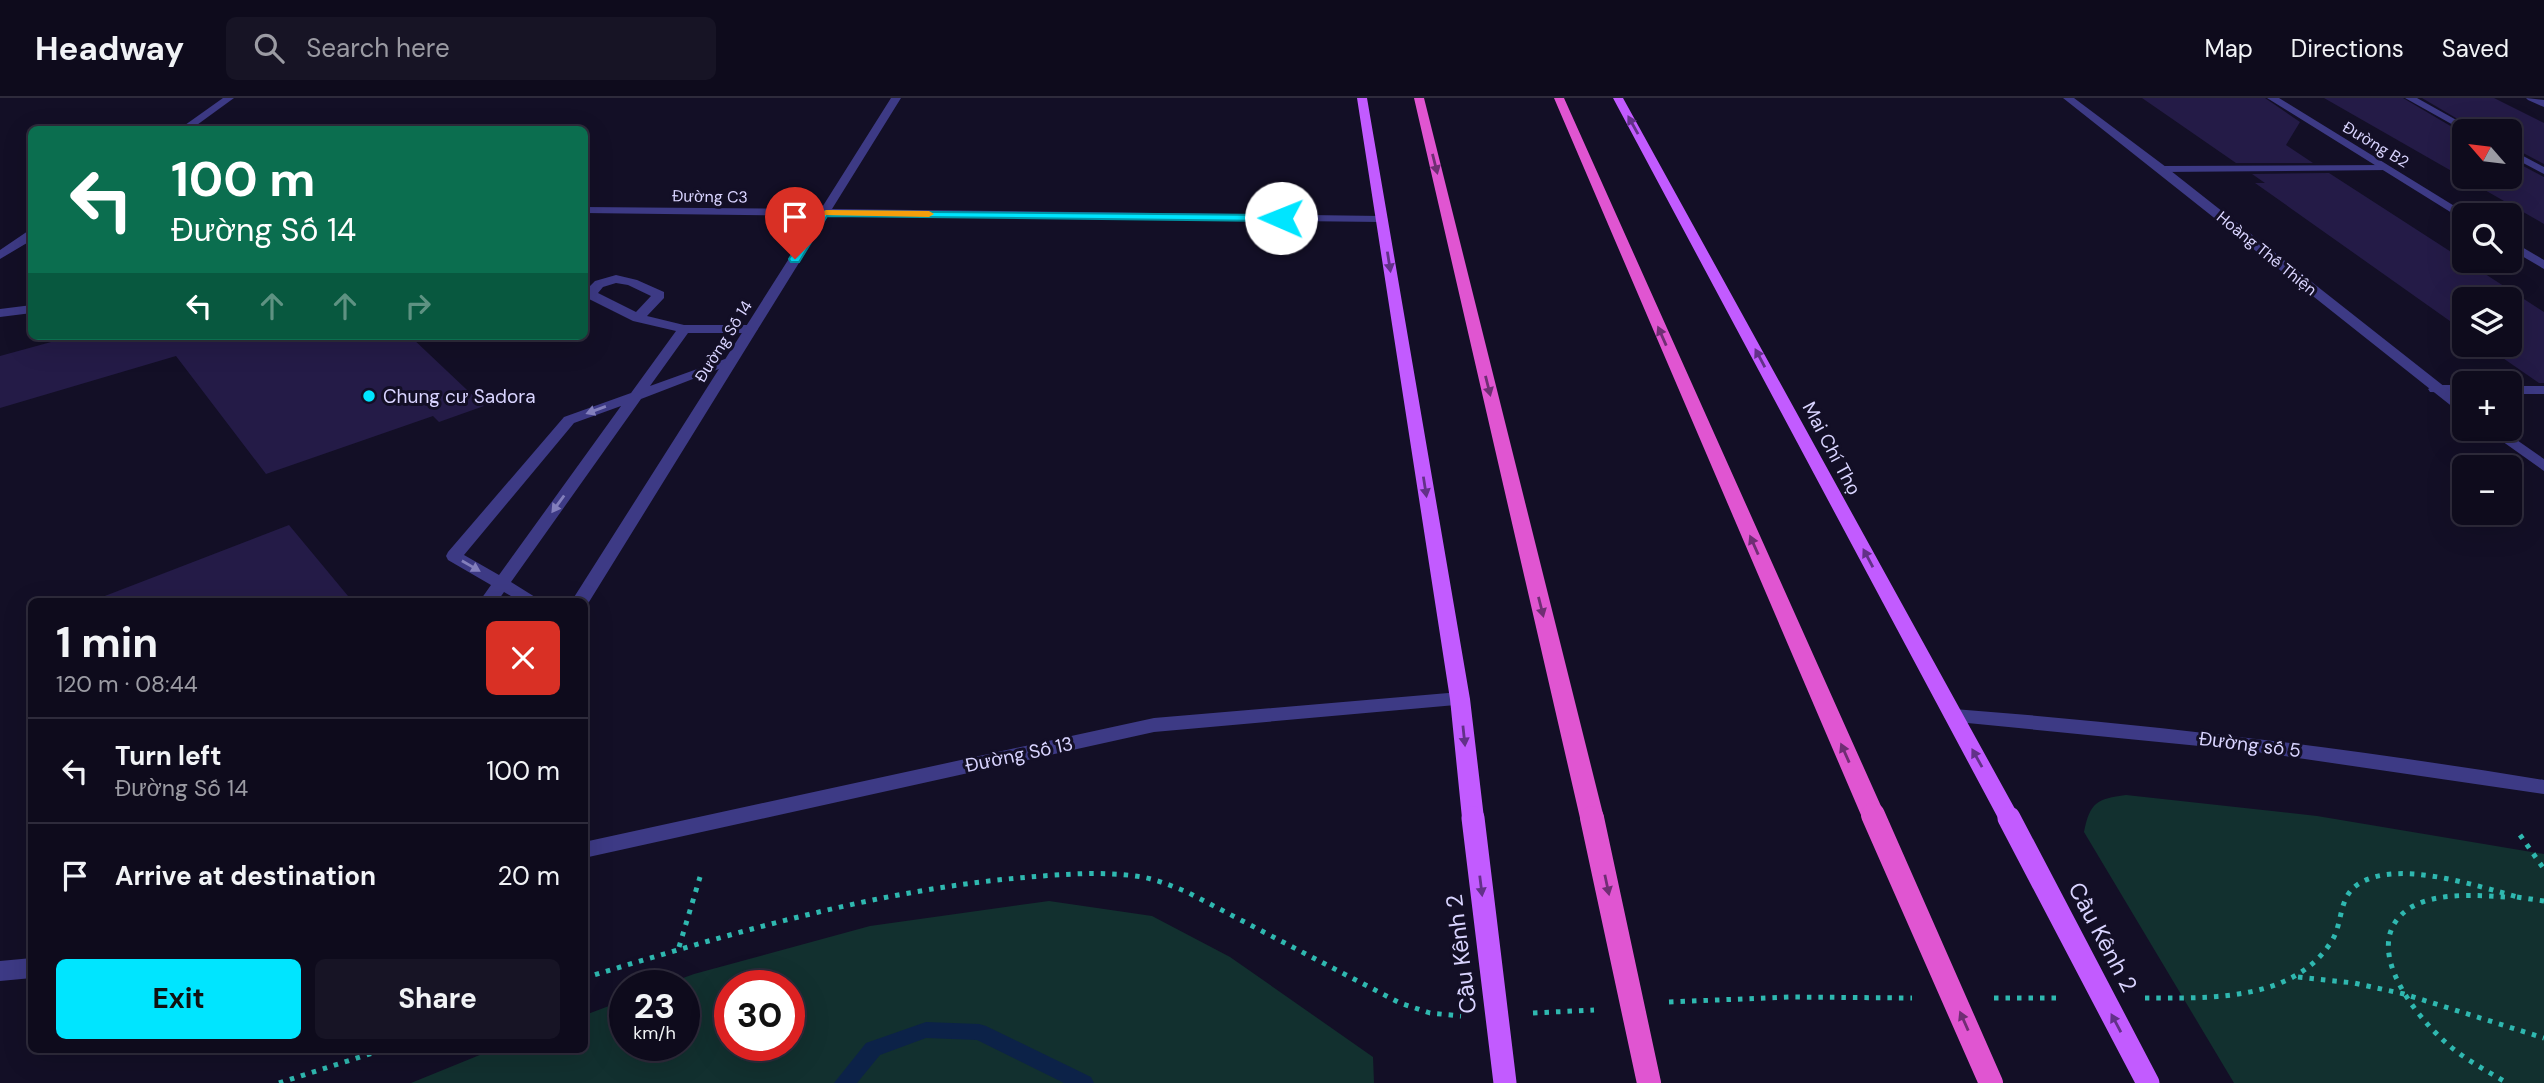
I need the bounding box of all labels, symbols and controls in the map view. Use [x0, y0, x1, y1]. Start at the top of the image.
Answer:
search box [226, 17, 716, 80]
text: Headway [35, 27, 184, 70]
icon: search [250, 29, 288, 67]
text: Search here [306, 31, 450, 65]
text: Map [2205, 33, 2253, 64]
text: Directions [2291, 33, 2404, 64]
text: Saved [2442, 33, 2509, 64]
one-way arrow [1628, 115, 1640, 135]
street label: Đường B2 [2339, 116, 2413, 172]
north arrow [2452, 119, 2522, 189]
map controls [2452, 119, 2522, 525]
text: 100 m [171, 147, 315, 211]
one-way arrow [1430, 153, 1441, 175]
icon: left [56, 154, 147, 245]
position arrow [1244, 181, 1318, 255]
street label: Đường C3 [672, 185, 748, 208]
pin [765, 187, 825, 259]
icon: arrive [776, 198, 814, 236]
button: search [2452, 203, 2522, 273]
street label: Hoàng Thế Thiện [2212, 207, 2321, 300]
text: Đường Số 14 [171, 209, 356, 251]
one-way arrow [1384, 251, 1395, 273]
icon: left [180, 287, 218, 325]
icon: ahead [253, 287, 291, 325]
icon: ahead [326, 287, 364, 325]
icon: right [399, 287, 437, 325]
button: layers [2452, 287, 2522, 357]
street label: Đường Số 14 [690, 296, 757, 386]
one-way arrow [1656, 326, 1667, 347]
one-way arrow [1754, 348, 1765, 368]
button: + [2452, 371, 2522, 441]
one-way arrow [1483, 375, 1494, 397]
place label: Chung cư Sadora [383, 384, 536, 409]
marker: Chung cư Sadora [361, 388, 377, 404]
street label: Mai Chí Thọ [1797, 397, 1867, 499]
one-way arrow [586, 405, 607, 416]
button: − [2452, 455, 2522, 525]
one-way arrow [1420, 476, 1431, 498]
one-way arrow [552, 495, 566, 513]
one-way arrow [1748, 535, 1760, 555]
one-way arrow [1862, 548, 1874, 568]
one-way arrow [461, 560, 480, 572]
one-way arrow [1536, 596, 1547, 618]
text: 1 min [56, 615, 158, 670]
button: close [486, 621, 560, 695]
text: 120 m · 08:44 [56, 669, 198, 699]
one-way arrow [1458, 725, 1469, 747]
street label: Đường số 5 [2197, 726, 2302, 763]
street label: Đường Số 13 [963, 731, 1075, 778]
text: Turn left [115, 739, 222, 773]
one-way arrow [1839, 743, 1851, 763]
one-way arrow [1971, 748, 1983, 768]
icon: left [56, 752, 94, 790]
text: 100 m [486, 754, 560, 788]
text: Đường Số 14 [115, 773, 248, 803]
icon: arrive [56, 857, 94, 895]
text: Arrive at destination [115, 859, 376, 893]
text: 20 m [497, 859, 560, 893]
one-way arrow [1601, 874, 1612, 896]
one-way arrow [1476, 875, 1487, 897]
street label: Cầu Kênh 2 [2062, 877, 2144, 997]
street label: Cầu Kênh 2 [1439, 893, 1483, 1015]
button: Exit [56, 959, 301, 1039]
button: Share [315, 959, 560, 1039]
speed limit sign: 30 [714, 970, 805, 1061]
text: 23 [634, 983, 675, 1029]
one-way arrow [1958, 1010, 1969, 1031]
one-way arrow [2111, 1012, 2123, 1032]
text: km/h [633, 1021, 676, 1045]

